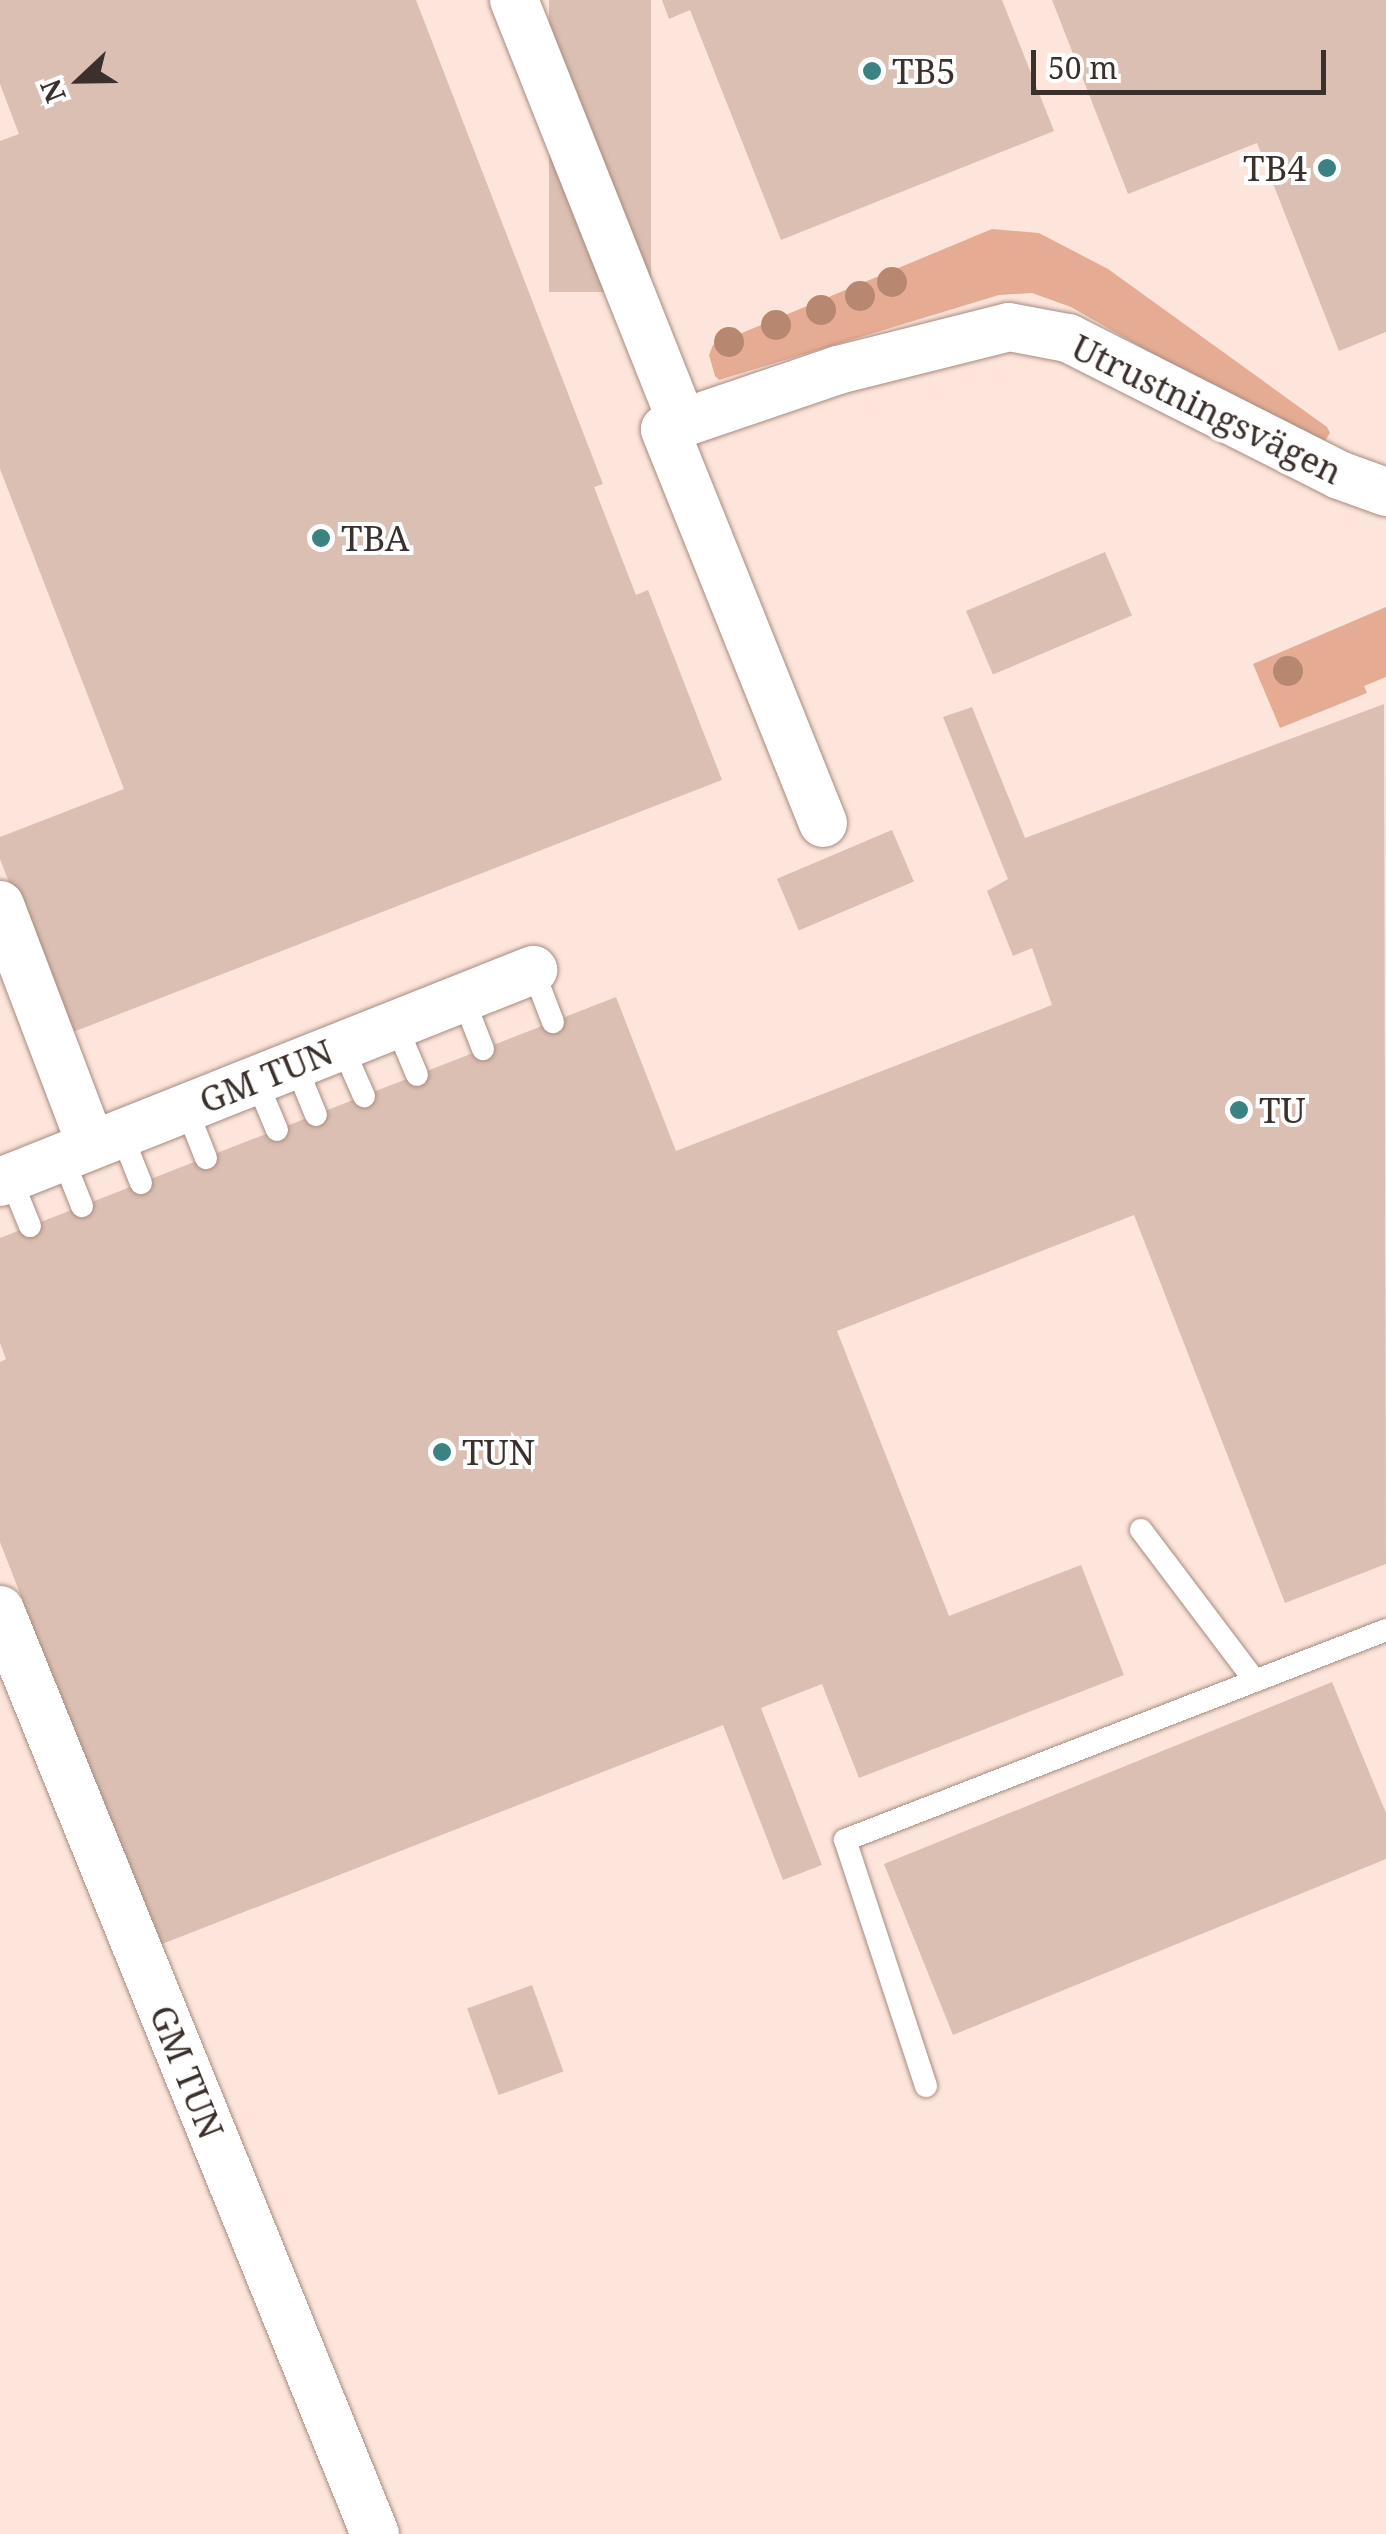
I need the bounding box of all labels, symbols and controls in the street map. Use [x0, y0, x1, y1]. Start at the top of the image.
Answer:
north arrow [30, 30, 130, 130]
scale bar [1036, 30, 1331, 92]
text: 50 m [1048, 47, 1118, 88]
place label: TB5 [892, 50, 956, 92]
marker: TB5 [861, 60, 883, 82]
text: N [30, 74, 74, 109]
place label: TB4 [1243, 147, 1307, 189]
marker: TB4 [1316, 157, 1338, 179]
street label: Utrustningsvägen [1065, 325, 1349, 493]
place label: TBA [341, 517, 409, 559]
marker: TBA [310, 527, 332, 549]
street label: GM TUN [193, 1030, 339, 1122]
place label: TU [1259, 1089, 1306, 1131]
marker: TU [1228, 1099, 1250, 1121]
place label: TUN [462, 1431, 535, 1473]
marker: TUN [431, 1441, 453, 1463]
street label: GM TUN [141, 1999, 233, 2145]

